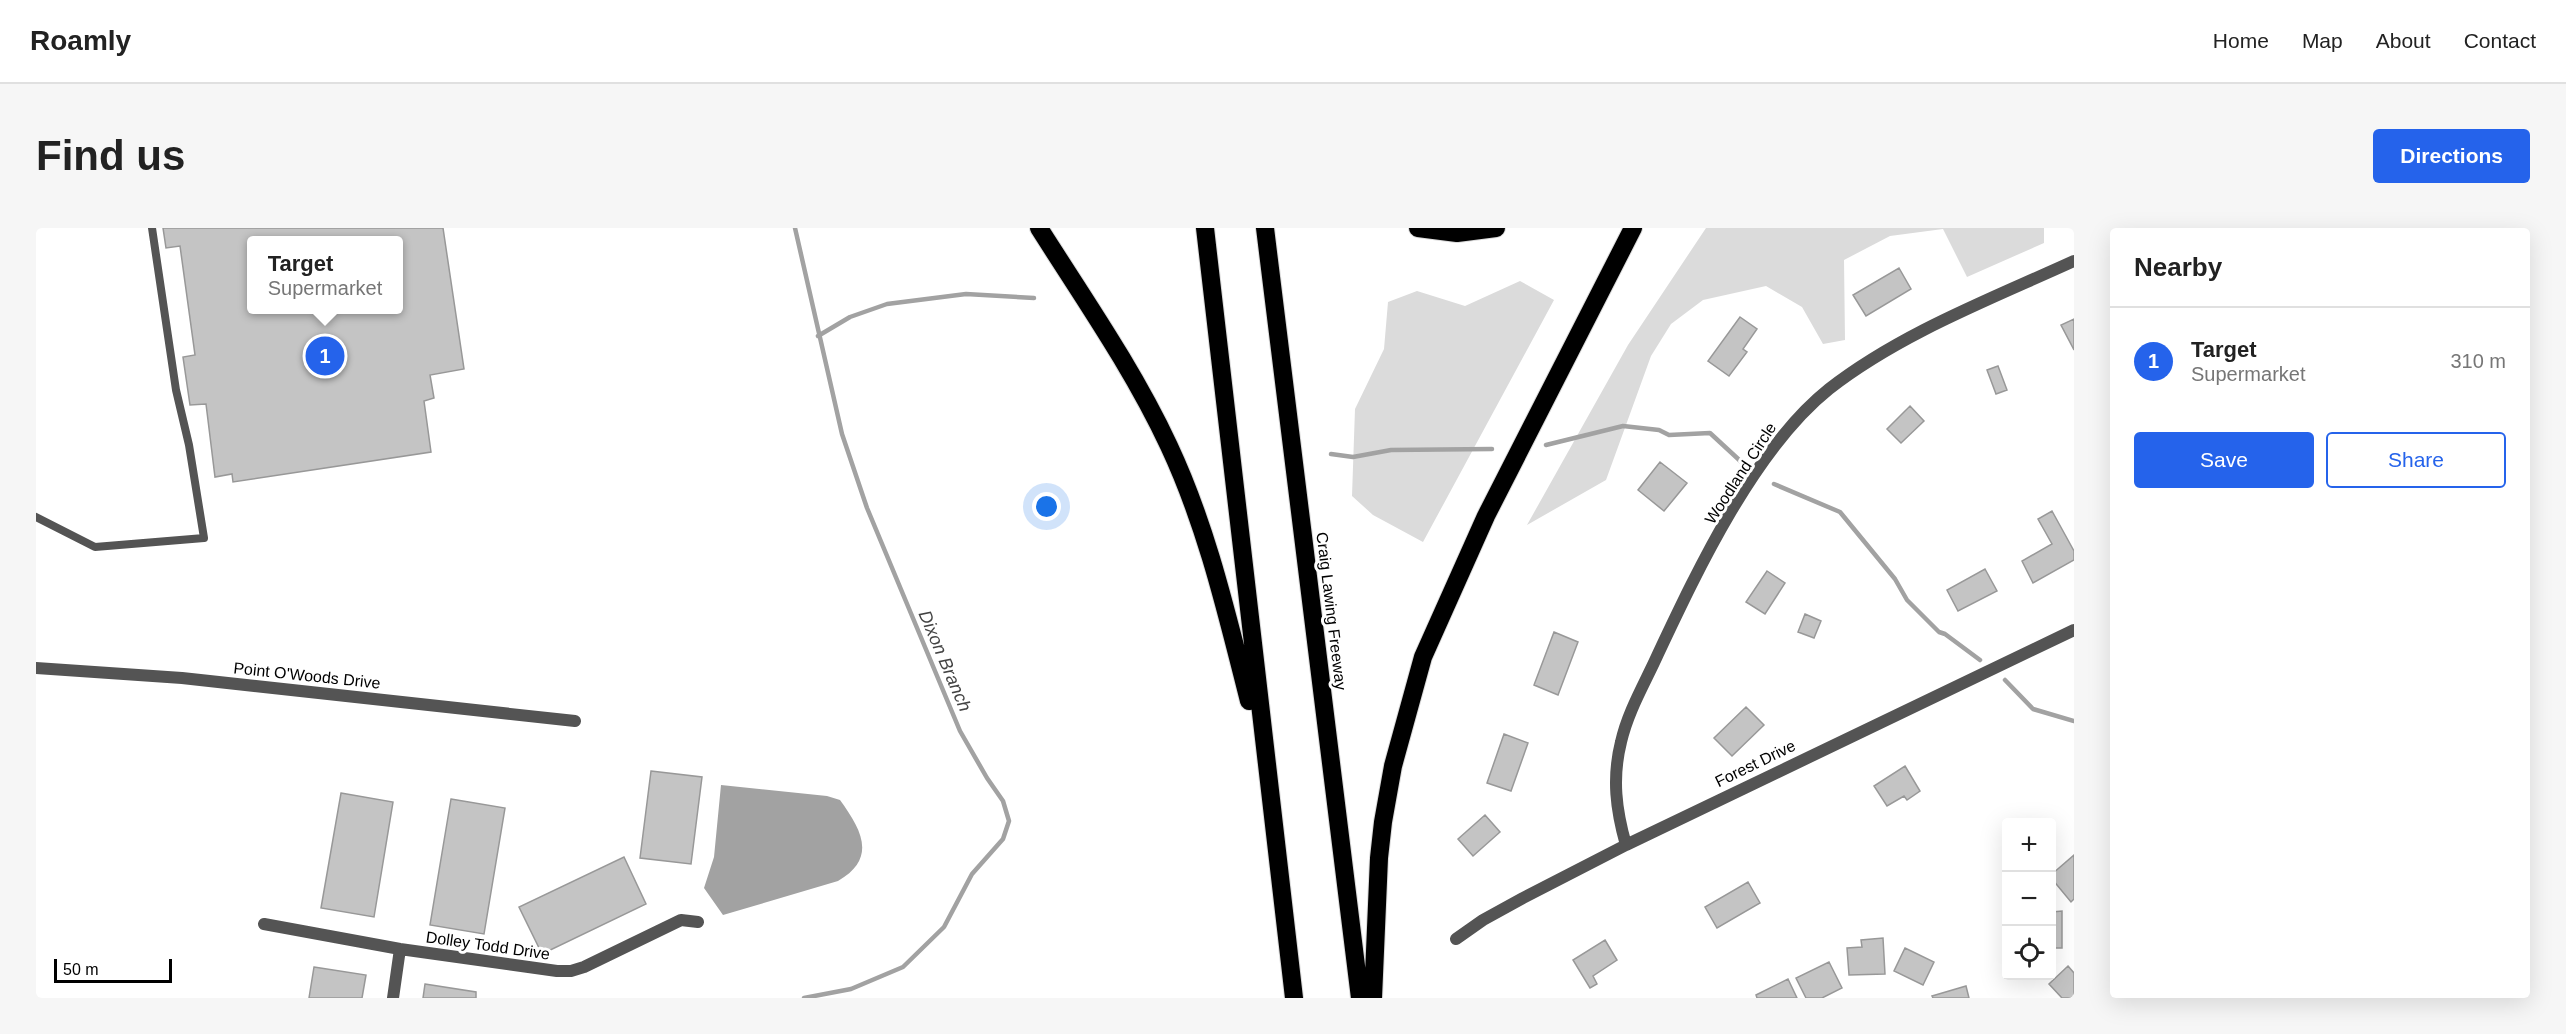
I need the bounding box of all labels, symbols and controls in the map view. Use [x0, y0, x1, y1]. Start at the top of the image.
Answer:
text: Roamly [30, 25, 131, 56]
text: Home [2213, 29, 2269, 52]
text: Map [2302, 29, 2343, 52]
text: About [2376, 29, 2431, 52]
text: Contact [2464, 29, 2536, 52]
button: Directions [2373, 129, 2530, 183]
text: Find us [36, 132, 185, 179]
popup [247, 236, 403, 314]
text: Target [268, 251, 333, 276]
text: Nearby [2134, 252, 2222, 282]
text: Supermarket [268, 277, 382, 299]
pin: 1 [306, 334, 344, 378]
text: Target [2191, 337, 2257, 362]
text: 1 [2148, 350, 2159, 372]
text: 310 m [2450, 350, 2506, 372]
text: Supermarket [2191, 363, 2306, 385]
street label: Woodland Circle [1701, 419, 1779, 527]
button: Save [2134, 432, 2314, 488]
button: Share [2326, 432, 2506, 488]
your location [1032, 492, 1061, 521]
street label: Craig Lawing Freeway [1313, 531, 1350, 691]
water label: Dixon Branch [915, 607, 975, 715]
street label: Point O'Woods Drive [233, 659, 381, 692]
street label: Forest Drive [1712, 737, 1798, 790]
map controls [2002, 818, 2056, 980]
button: + [2002, 818, 2056, 872]
button: − [2002, 872, 2056, 926]
button: locate [2002, 926, 2056, 980]
street label: Dolley Todd Drive [425, 928, 551, 963]
scale bar [54, 956, 172, 984]
text: 50 m [63, 961, 99, 978]

